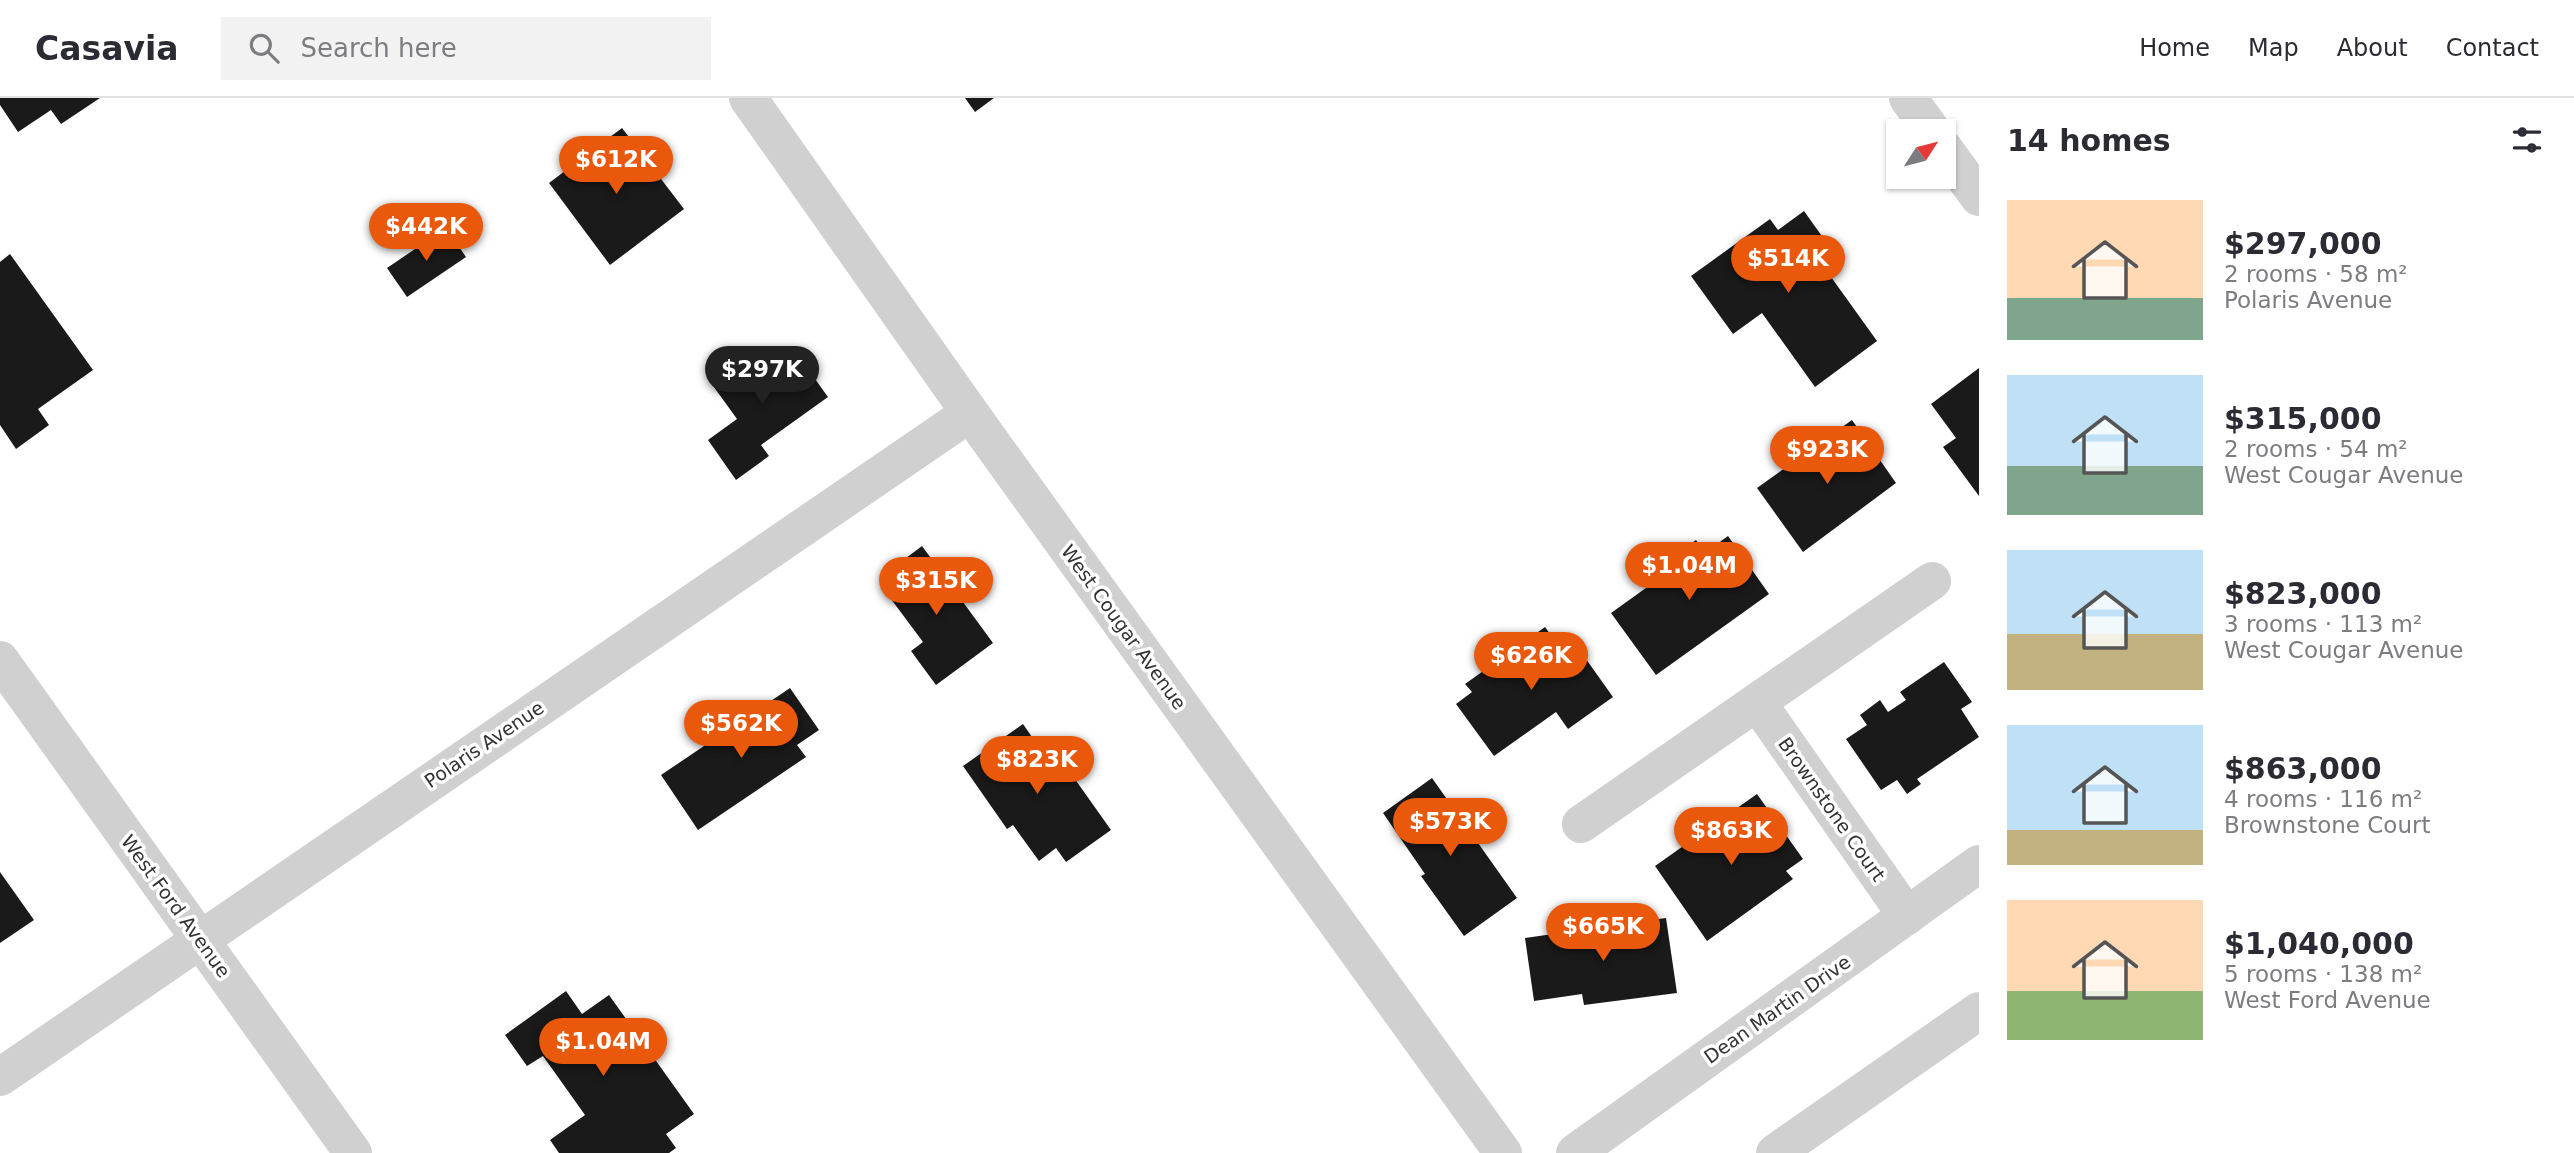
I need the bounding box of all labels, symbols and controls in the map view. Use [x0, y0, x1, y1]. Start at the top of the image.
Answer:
search box [221, 17, 711, 80]
text: Casavia [35, 29, 179, 68]
icon: search [245, 29, 283, 67]
text: Search here [301, 33, 457, 63]
text: Home [2139, 34, 2210, 62]
text: Map [2248, 34, 2299, 62]
text: About [2337, 34, 2408, 62]
text: Contact [2446, 34, 2539, 62]
north arrow [1886, 119, 1956, 189]
map controls [1886, 119, 1956, 189]
icon: filters [2508, 121, 2546, 159]
text: 14 homes [2007, 123, 2171, 158]
pin: $612K [567, 136, 665, 196]
text: $612K [575, 146, 657, 172]
pin: $442K [377, 204, 475, 263]
text: $442K [385, 213, 467, 239]
text: $297,000 [2224, 226, 2382, 261]
icon: home [2063, 228, 2147, 312]
pin: $514K [1739, 236, 1837, 295]
text: $514K [1747, 245, 1829, 271]
text: 2 rooms · 58 m² [2224, 261, 2408, 287]
text: Polaris Avenue [2224, 287, 2392, 313]
pin: $297K [713, 346, 811, 406]
text: $297K [721, 356, 803, 382]
text: $315,000 [2224, 401, 2382, 436]
icon: home [2063, 403, 2147, 487]
pin: $923K [1778, 426, 1876, 486]
text: $923K [1786, 436, 1868, 462]
text: 2 rooms · 54 m² [2224, 436, 2408, 462]
text: West Cougar Avenue [2224, 462, 2463, 488]
street label: West Cougar Avenue [1057, 541, 1191, 713]
pin: $1.04M [1632, 542, 1746, 602]
text: $1.04M [1641, 552, 1737, 578]
pin: $315K [887, 558, 985, 617]
text: $315K [895, 567, 977, 593]
text: $823,000 [2224, 576, 2382, 611]
icon: home [2063, 578, 2147, 662]
text: 3 rooms · 113 m² [2224, 611, 2422, 637]
pin: $626K [1482, 632, 1580, 692]
text: West Cougar Avenue [2224, 637, 2463, 663]
text: $626K [1490, 642, 1572, 668]
street label: Polaris Avenue [420, 696, 548, 792]
pin: $562K [692, 700, 790, 760]
text: $562K [700, 710, 782, 736]
street label: Brownstone Court [1774, 733, 1890, 885]
pin: $823K [988, 736, 1086, 796]
text: $823K [996, 746, 1078, 772]
text: $863,000 [2224, 751, 2382, 786]
icon: home [2063, 753, 2147, 837]
text: 4 rooms · 116 m² [2224, 786, 2422, 812]
pin: $573K [1401, 798, 1499, 858]
text: $573K [1409, 808, 1491, 834]
pin: $863K [1682, 808, 1780, 867]
text: Brownstone Court [2224, 812, 2430, 838]
text: $863K [1690, 817, 1772, 843]
street label: West Ford Avenue [117, 830, 235, 982]
pin: $665K [1554, 904, 1652, 963]
text: $665K [1562, 913, 1644, 939]
text: $1,040,000 [2224, 926, 2414, 961]
icon: home [2063, 928, 2147, 1012]
street label: Dean Martin Drive [1700, 950, 1854, 1068]
text: 5 rooms · 138 m² [2224, 961, 2422, 987]
text: West Ford Avenue [2224, 987, 2431, 1013]
pin: $1.04M [546, 1018, 660, 1078]
text: $1.04M [555, 1028, 651, 1054]

